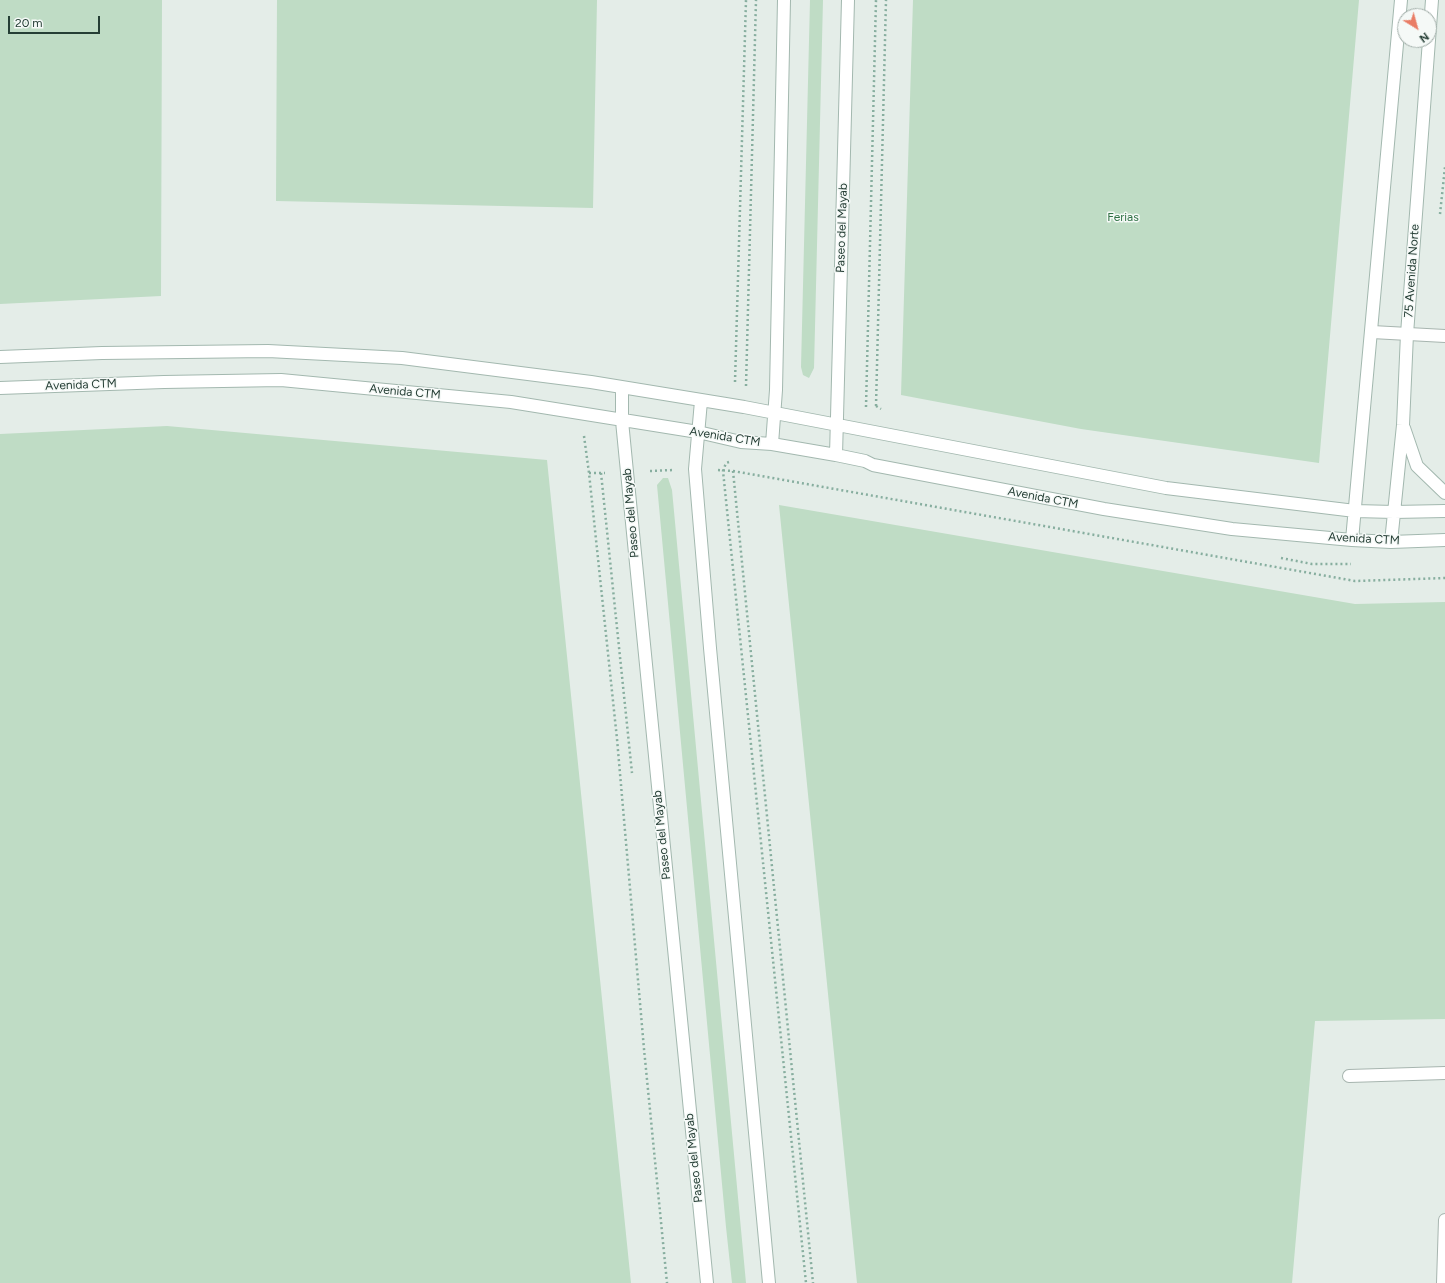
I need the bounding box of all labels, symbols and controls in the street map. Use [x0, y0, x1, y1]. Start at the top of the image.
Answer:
scale bar [10, 8, 102, 34]
north arrow [1397, 8, 1437, 48]
text: 20 m [15, 16, 43, 30]
text: N [1417, 29, 1431, 45]
street label: Paseo del Mayab [833, 183, 851, 273]
park label: Ferias [1107, 210, 1139, 224]
street label: 75 Avenida Norte [1402, 224, 1422, 318]
street label: Avenida CTM [45, 377, 117, 393]
street label: Avenida CTM [369, 382, 441, 402]
street label: Avenida CTM [688, 424, 762, 450]
street label: Paseo del Mayab [620, 468, 642, 558]
street label: Avenida CTM [1006, 484, 1080, 512]
street label: Avenida CTM [1328, 530, 1400, 548]
street label: Paseo del Mayab [650, 790, 674, 880]
street label: Paseo del Mayab [682, 1113, 706, 1203]

